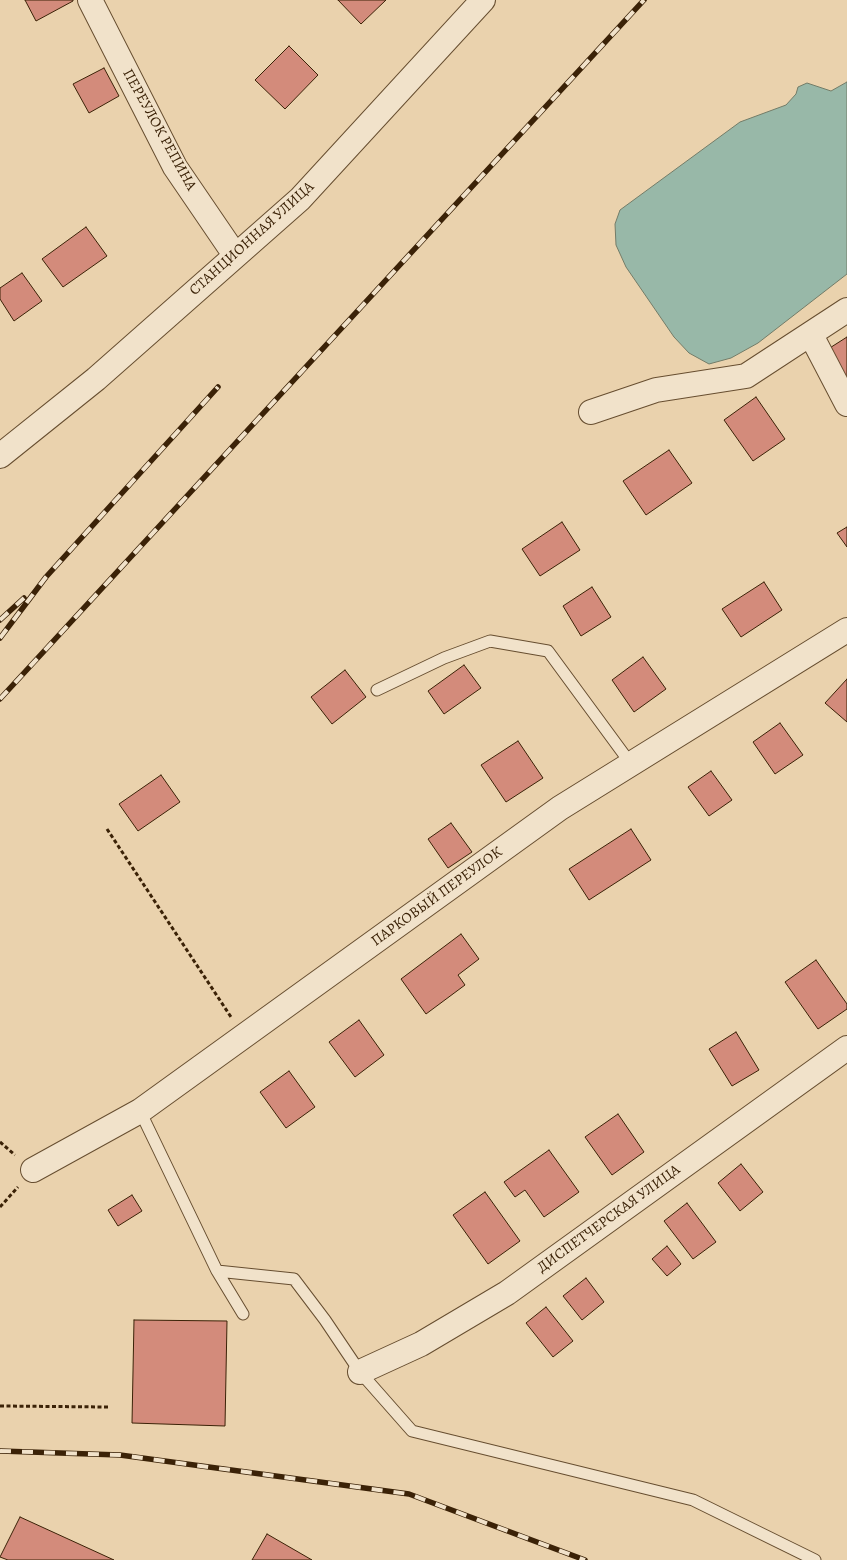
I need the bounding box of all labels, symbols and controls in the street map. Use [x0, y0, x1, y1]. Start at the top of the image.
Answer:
street label: ПЕРЕУЛОК РЕПИНА [118, 66, 200, 194]
street label: СТАНЦИОННАЯ УЛИЦА [186, 178, 318, 300]
street label: ПАРКОВЫЙ ПЕРЕУЛОК [368, 843, 506, 951]
street label: ДИСПЕТЧЕРСКАЯ УЛИЦА [534, 1161, 684, 1277]

